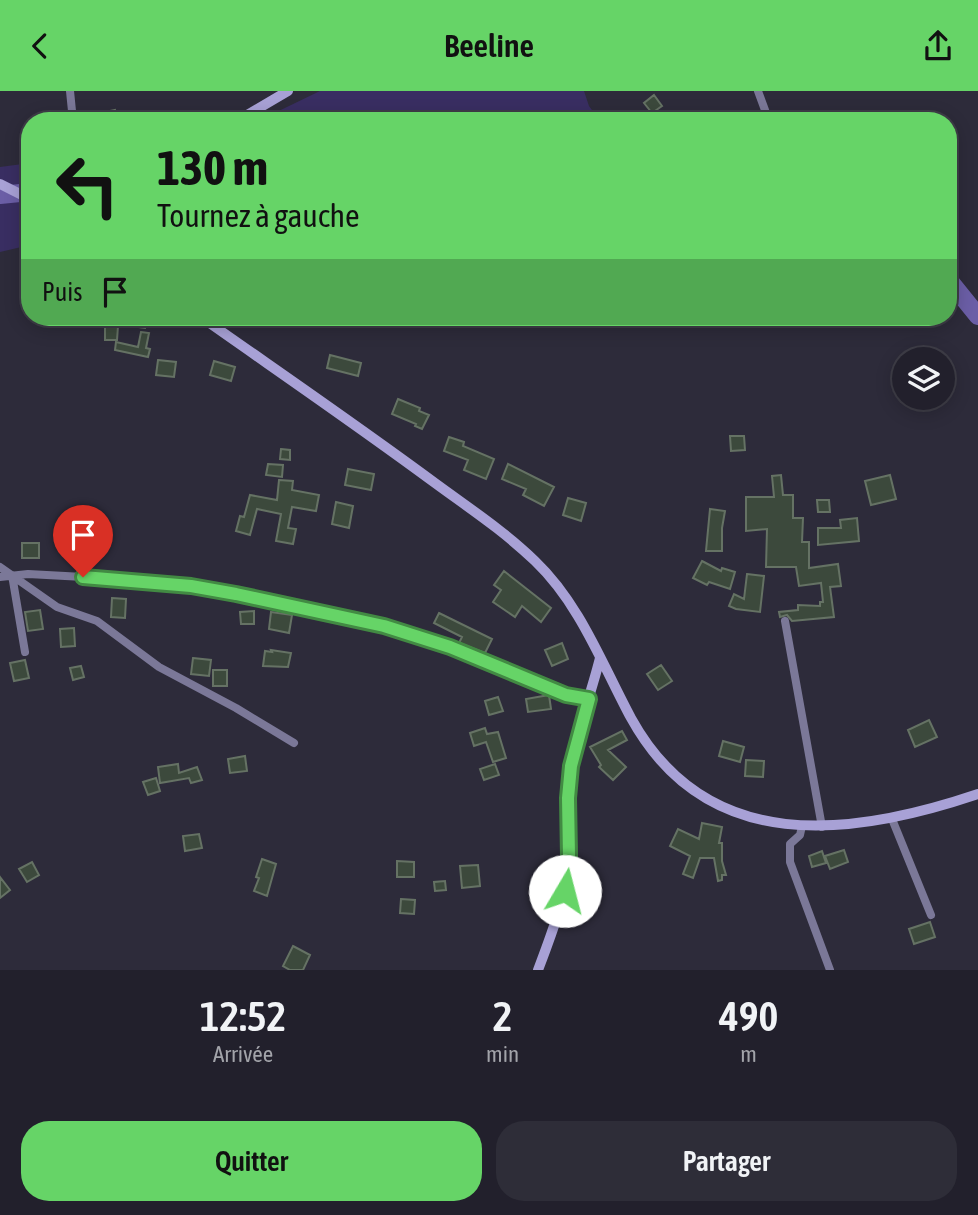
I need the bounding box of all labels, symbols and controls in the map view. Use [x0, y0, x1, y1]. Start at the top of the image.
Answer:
icon: back [21, 27, 59, 65]
text: Beeline [444, 27, 534, 64]
icon: share [919, 27, 957, 65]
text: 130 m [157, 139, 268, 195]
icon: left [42, 140, 133, 231]
text: Tournez à gauche [157, 197, 360, 234]
icon: arrive [96, 273, 134, 311]
text: Puis [42, 277, 82, 307]
map controls [892, 347, 955, 410]
button: layers [892, 347, 955, 410]
pin [53, 505, 113, 577]
icon: arrive [64, 516, 102, 554]
position arrow [528, 854, 602, 928]
text: 12:52 [200, 992, 286, 1040]
text: 2 [493, 992, 512, 1040]
text: 490 [719, 992, 778, 1040]
text: Arrivée [213, 1041, 273, 1067]
text: min [486, 1041, 519, 1067]
text: m [740, 1041, 757, 1067]
button: Quitter [21, 1121, 482, 1201]
button: Partager [496, 1121, 957, 1201]

